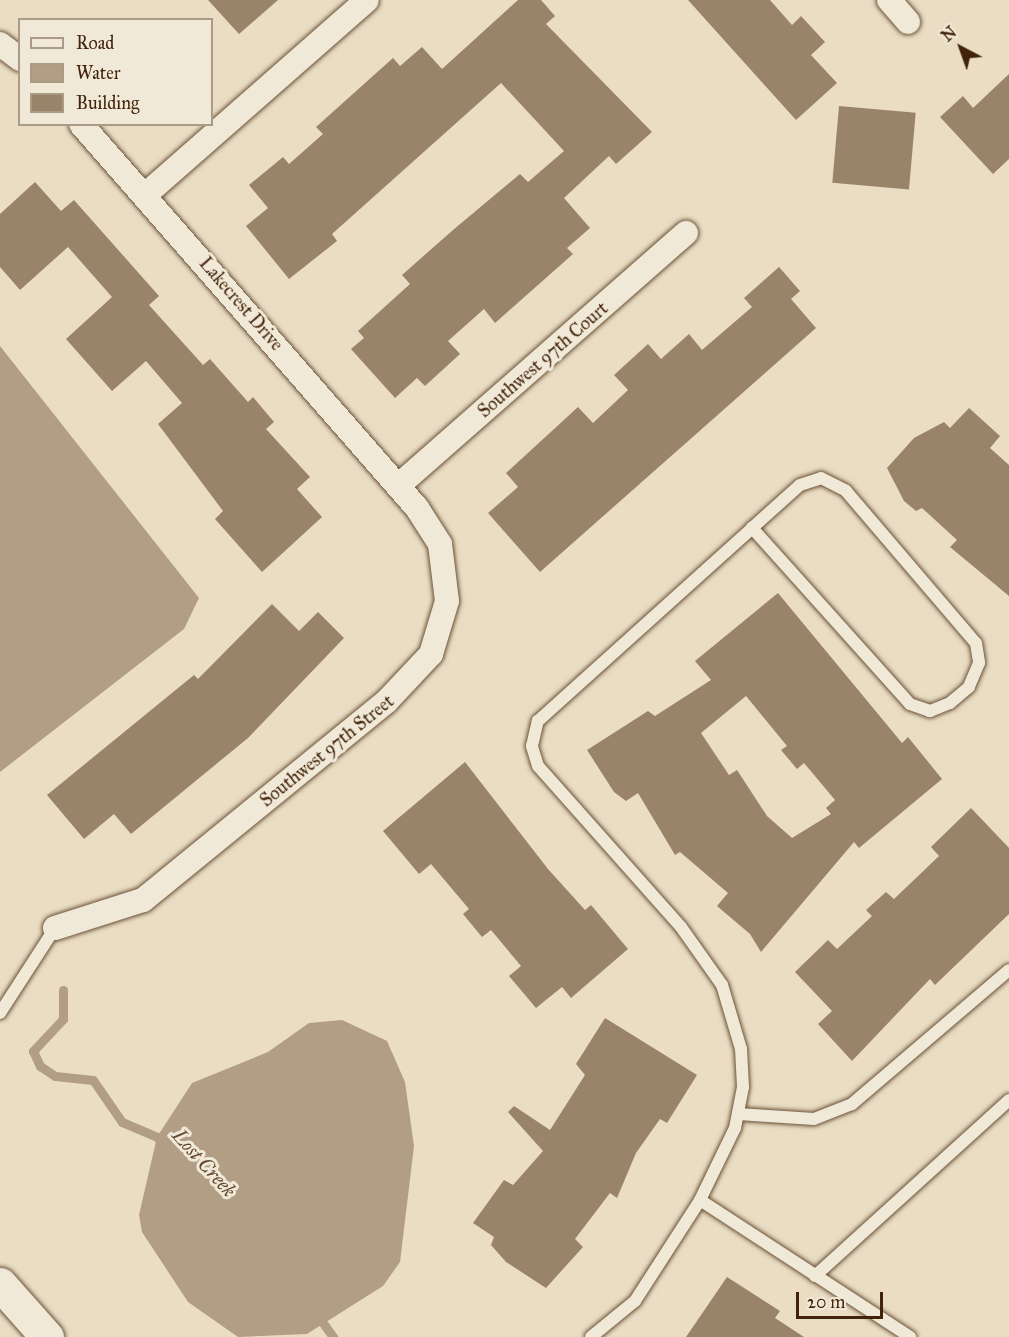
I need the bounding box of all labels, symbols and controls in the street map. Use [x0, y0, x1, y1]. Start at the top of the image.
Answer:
legend [18, 18, 213, 126]
north arrow [931, 18, 991, 78]
text: N [938, 22, 960, 46]
text: Road [76, 32, 114, 54]
text: Water [76, 62, 120, 84]
text: Building [76, 92, 139, 114]
street label: Lakecrest Drive [195, 253, 287, 355]
street label: Southwest 97th Court [474, 298, 612, 422]
street label: Southwest 97th Street [256, 691, 398, 811]
water label: Lost Creek [167, 1124, 241, 1202]
scale bar [799, 1280, 886, 1318]
text: 20 m [807, 1291, 845, 1313]

